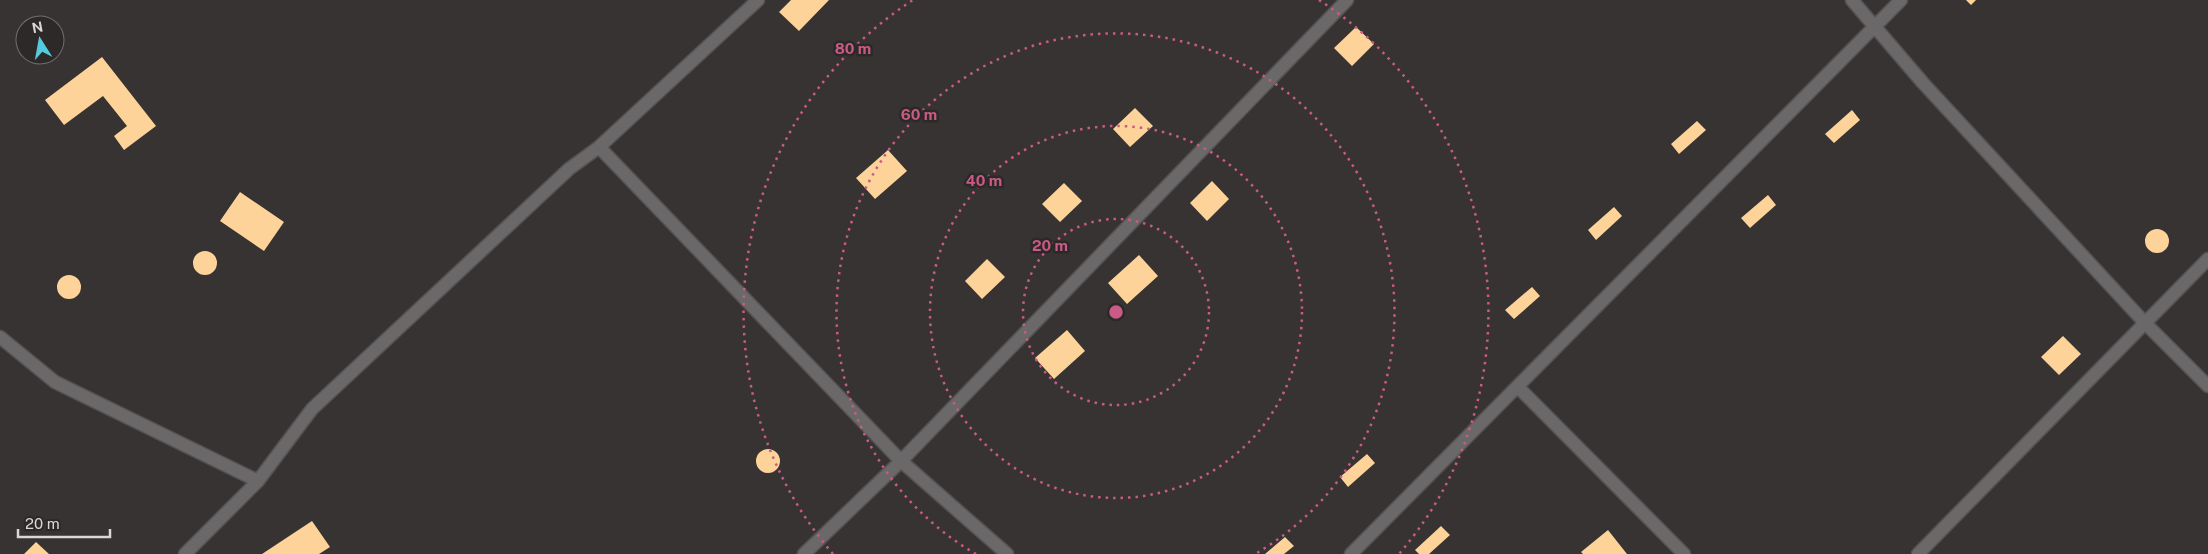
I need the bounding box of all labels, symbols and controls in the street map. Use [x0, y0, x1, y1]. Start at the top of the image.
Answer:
north arrow [15, 15, 65, 65]
text: N [31, 18, 44, 36]
text: 80 m [835, 40, 871, 57]
text: 60 m [901, 106, 937, 123]
text: 40 m [966, 172, 1002, 189]
text: 20 m [1032, 237, 1068, 254]
centre of rings [1107, 303, 1125, 321]
scale bar [18, 506, 110, 538]
text: 20 m [25, 515, 60, 532]

